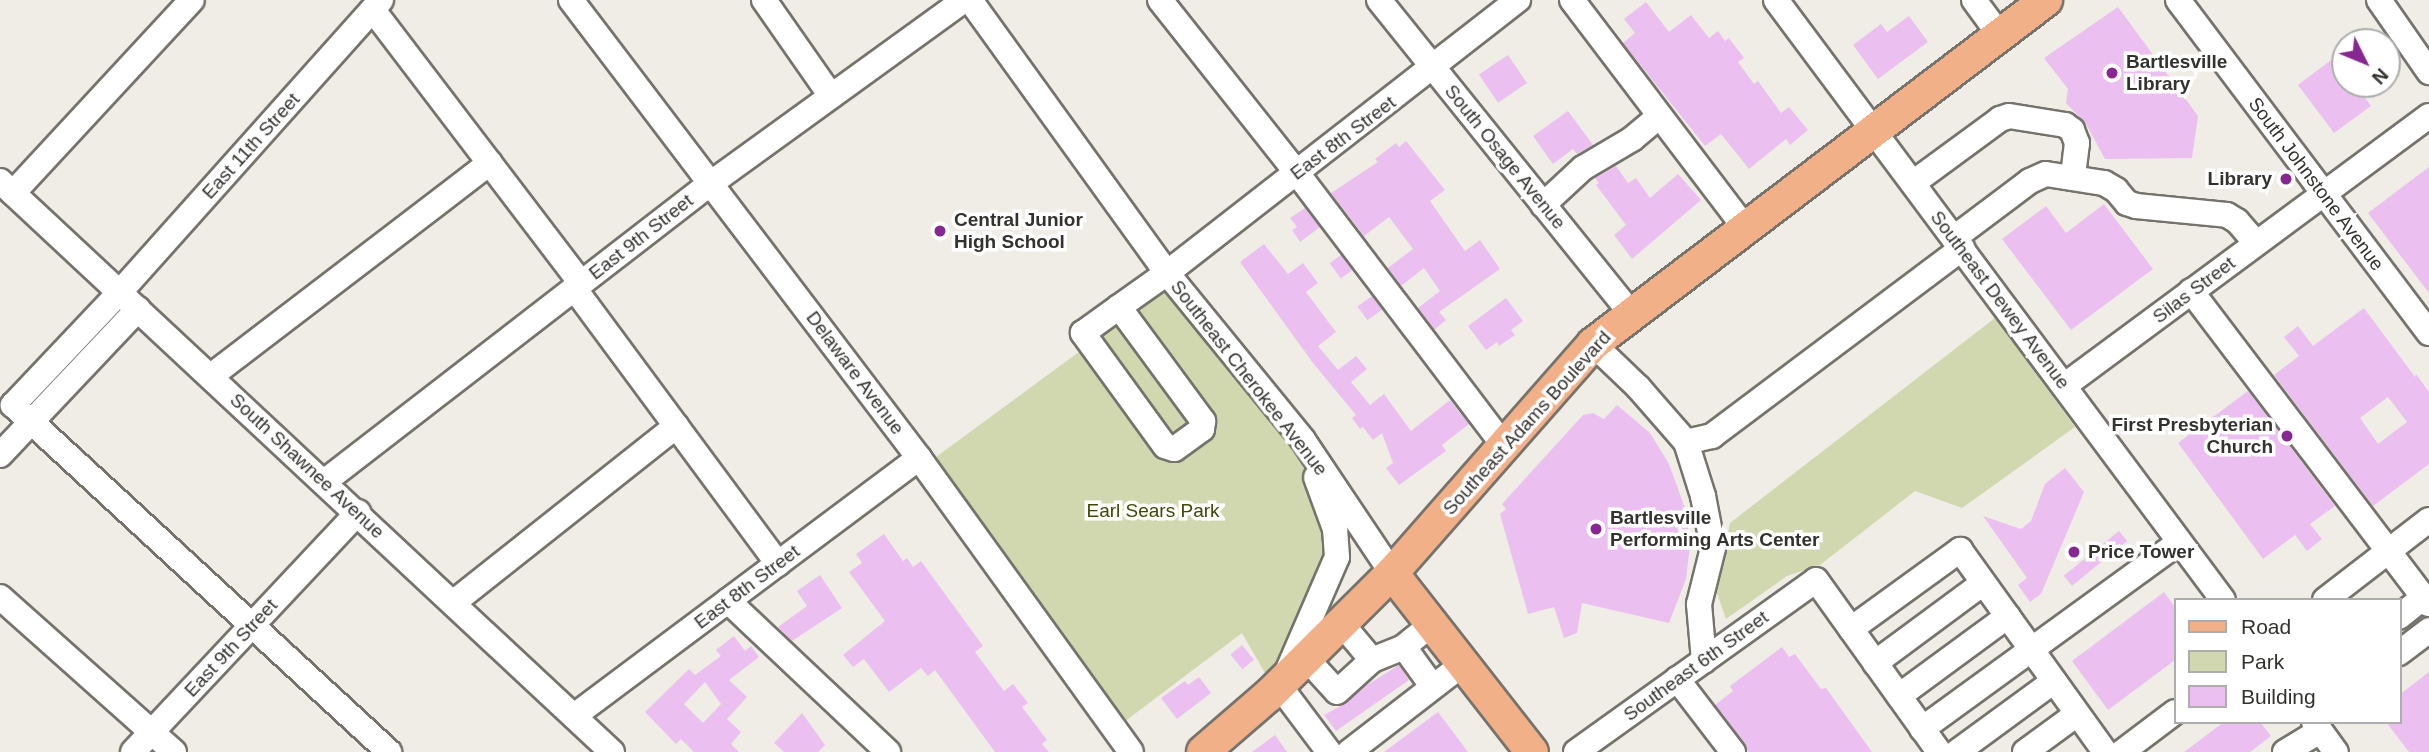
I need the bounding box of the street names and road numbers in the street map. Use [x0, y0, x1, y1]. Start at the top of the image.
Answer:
street label: South Osage Avenue [1439, 80, 1571, 234]
street label: East 11th Street [197, 88, 305, 204]
street label: East 8th Street [1286, 91, 1400, 185]
street label: South Johnstone Avenue [2243, 92, 2389, 276]
street label: East 9th Street [584, 189, 698, 285]
street label: Southeast Dewey Avenue [1925, 206, 2075, 394]
street label: Silas Street [2148, 252, 2240, 328]
street label: Southeast Cherokee Avenue [1165, 275, 1333, 481]
street label: Delaware Avenue [801, 306, 909, 440]
street label: Southeast Adams Boulevard [1438, 326, 1616, 520]
street label: South Shawnee Avenue [225, 388, 389, 544]
street label: East 8th Street [690, 540, 804, 634]
street label: East 9th Street [180, 594, 282, 702]
street label: Southeast 6th Street [1619, 606, 1773, 726]

